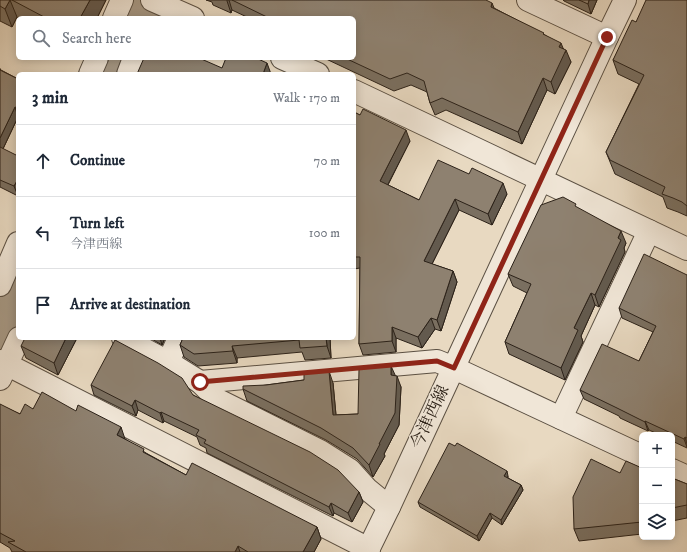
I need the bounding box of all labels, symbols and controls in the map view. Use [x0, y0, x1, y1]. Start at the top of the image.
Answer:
search box [16, 16, 356, 60]
icon: search [30, 27, 52, 49]
route end [598, 28, 616, 46]
text: Search here [62, 29, 131, 48]
text: 3 min [32, 87, 68, 109]
text: Walk · 170 m [273, 90, 340, 106]
icon: ahead [32, 150, 54, 172]
text: Continue [70, 151, 125, 170]
text: 70 m [314, 153, 340, 169]
text: Turn left [70, 214, 124, 233]
icon: left [32, 222, 54, 244]
text: 100 m [309, 225, 340, 241]
text: 今津西線 [70, 236, 122, 252]
icon: arrive [32, 294, 54, 316]
text: Arrive at destination [70, 295, 190, 314]
route start [191, 373, 209, 391]
street label: 今津西線 [406, 382, 454, 452]
map controls [639, 432, 675, 540]
button: + [639, 432, 675, 468]
button: − [639, 468, 675, 504]
button: layers [639, 504, 675, 540]

